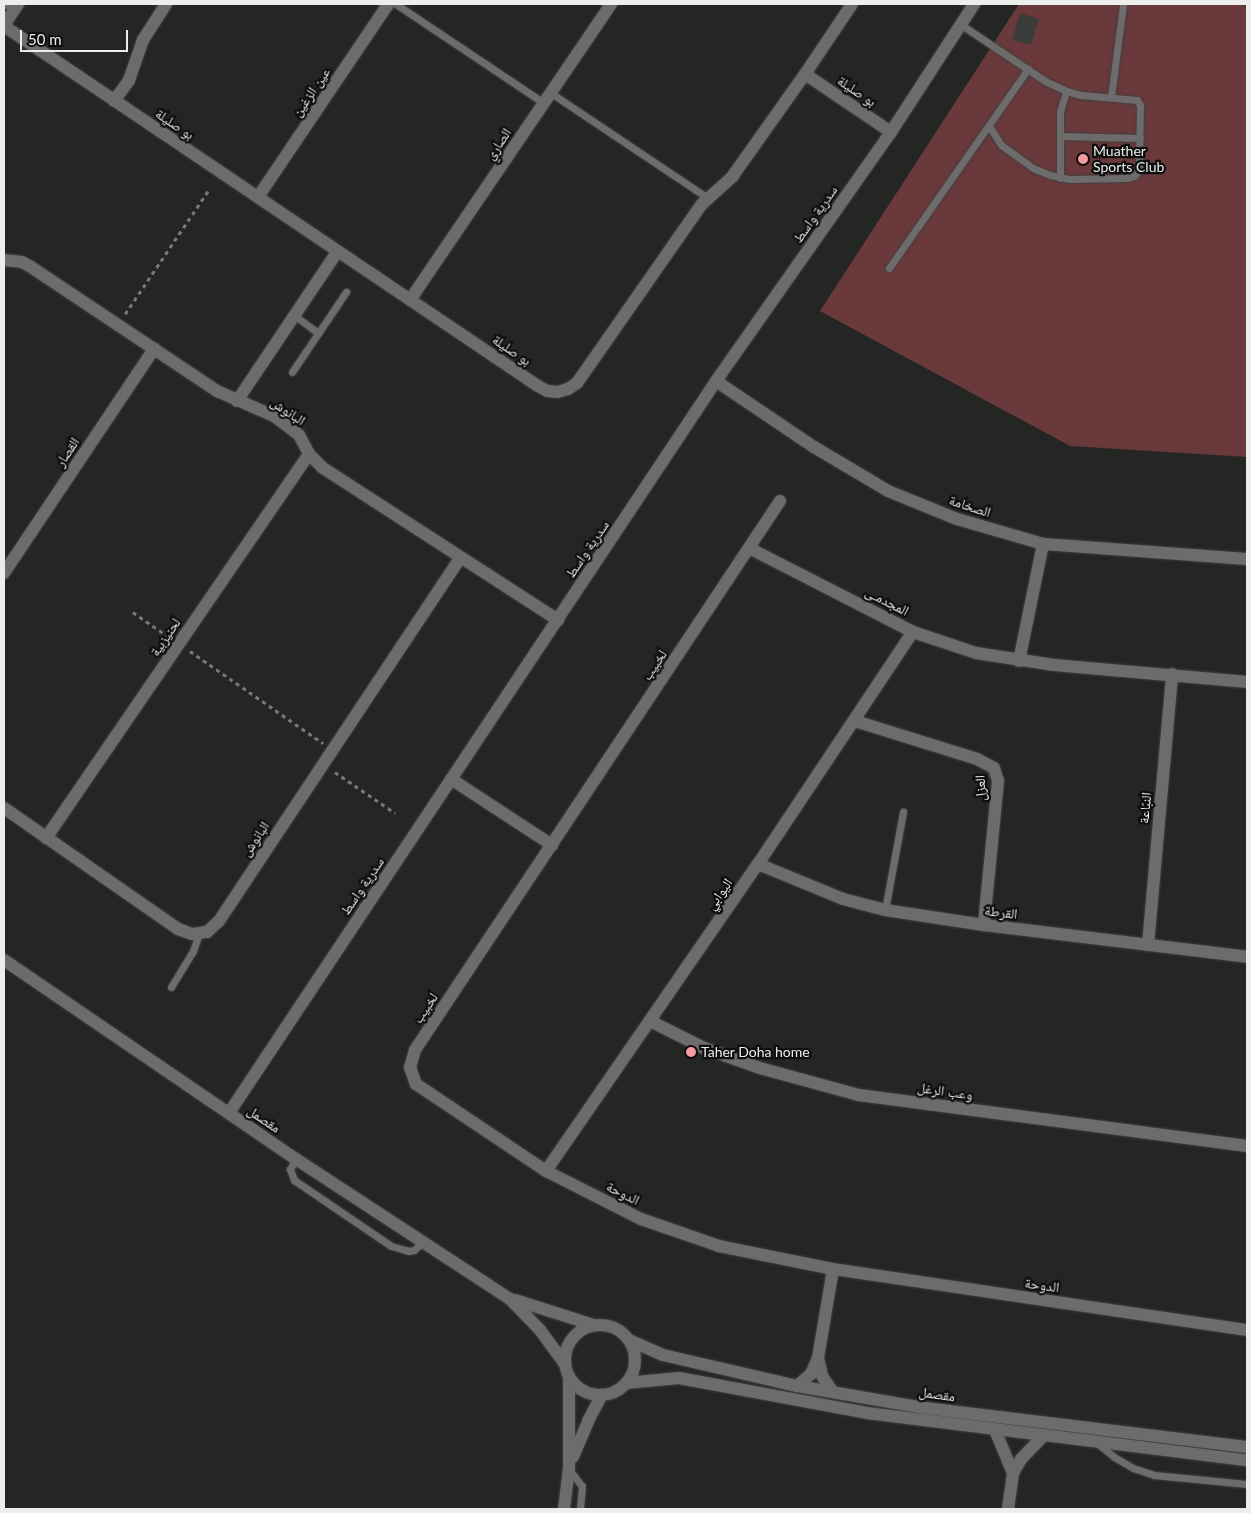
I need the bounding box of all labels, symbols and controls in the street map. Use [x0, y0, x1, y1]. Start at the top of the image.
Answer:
scale bar [22, 20, 130, 52]
text: 50 m [28, 30, 62, 48]
street label: عين الزغين [288, 64, 334, 120]
street label: بو صليلة [834, 72, 880, 110]
street label: بو صليلة [152, 105, 198, 143]
street label: الصاري [481, 125, 515, 163]
place label: Muather Sports Club [1093, 143, 1164, 176]
marker: Muather Sports Club [1077, 153, 1089, 165]
street label: سدرية واسط [789, 182, 841, 246]
street label: بو صليلة [489, 331, 535, 369]
street label: البانوش [267, 393, 309, 429]
street label: القصار [51, 434, 83, 470]
street label: الصخامة [947, 491, 993, 521]
street label: سدرية واسط [562, 517, 612, 581]
street label: المجدمـى [862, 583, 912, 619]
street label: لحنيزبية [146, 615, 184, 659]
street label: لخبيب [638, 647, 670, 683]
street label: العزل [971, 775, 989, 801]
street label: النبّاعة [1135, 792, 1155, 824]
street label: البانوش [237, 818, 273, 860]
street label: سدرية واسط [337, 854, 387, 918]
street label: اليوابي [702, 875, 736, 913]
street label: القرطة [984, 902, 1018, 922]
street label: لخبيب [409, 990, 441, 1026]
place label: Taher Doha home [701, 1044, 810, 1060]
marker: Taher Doha home [685, 1046, 697, 1058]
street label: وعب الرغل [916, 1079, 974, 1103]
street label: مقصمل [244, 1102, 284, 1136]
street label: الدوحة [604, 1178, 642, 1208]
street label: الدوحة [1024, 1274, 1060, 1296]
street label: مقصمل [918, 1383, 956, 1405]

